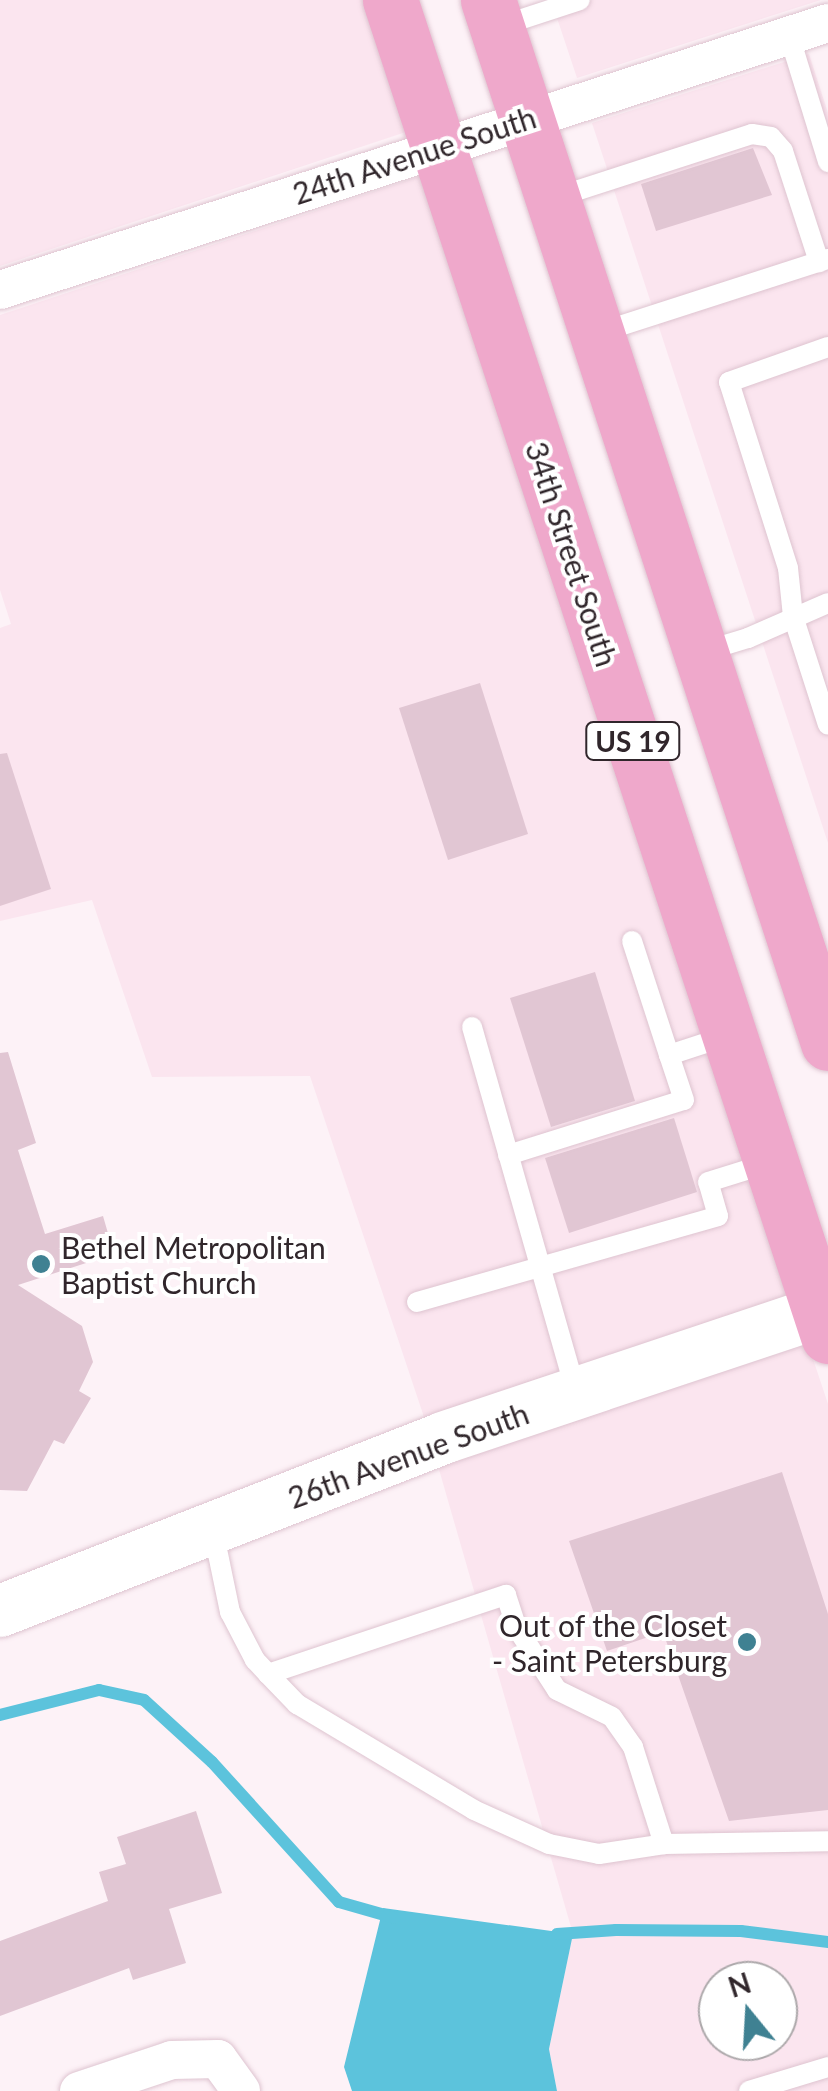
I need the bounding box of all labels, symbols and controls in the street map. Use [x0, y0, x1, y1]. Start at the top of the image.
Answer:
street label: 24th Avenue South [287, 99, 541, 211]
street label: 34th Street South [519, 437, 625, 671]
road number: US 19 [583, 718, 683, 764]
place label: Bethel Metropolitan Baptist Church [61, 1229, 326, 1300]
marker: Bethel Metropolitan Baptist Church [30, 1253, 52, 1275]
street label: 26th Avenue South [282, 1395, 534, 1515]
place label: Out of the Closet - Saint Petersburg [492, 1607, 727, 1678]
marker: Out of the Closet - Saint Petersburg [736, 1631, 758, 1653]
north arrow [698, 1961, 798, 2061]
text: N [724, 1965, 755, 2004]

